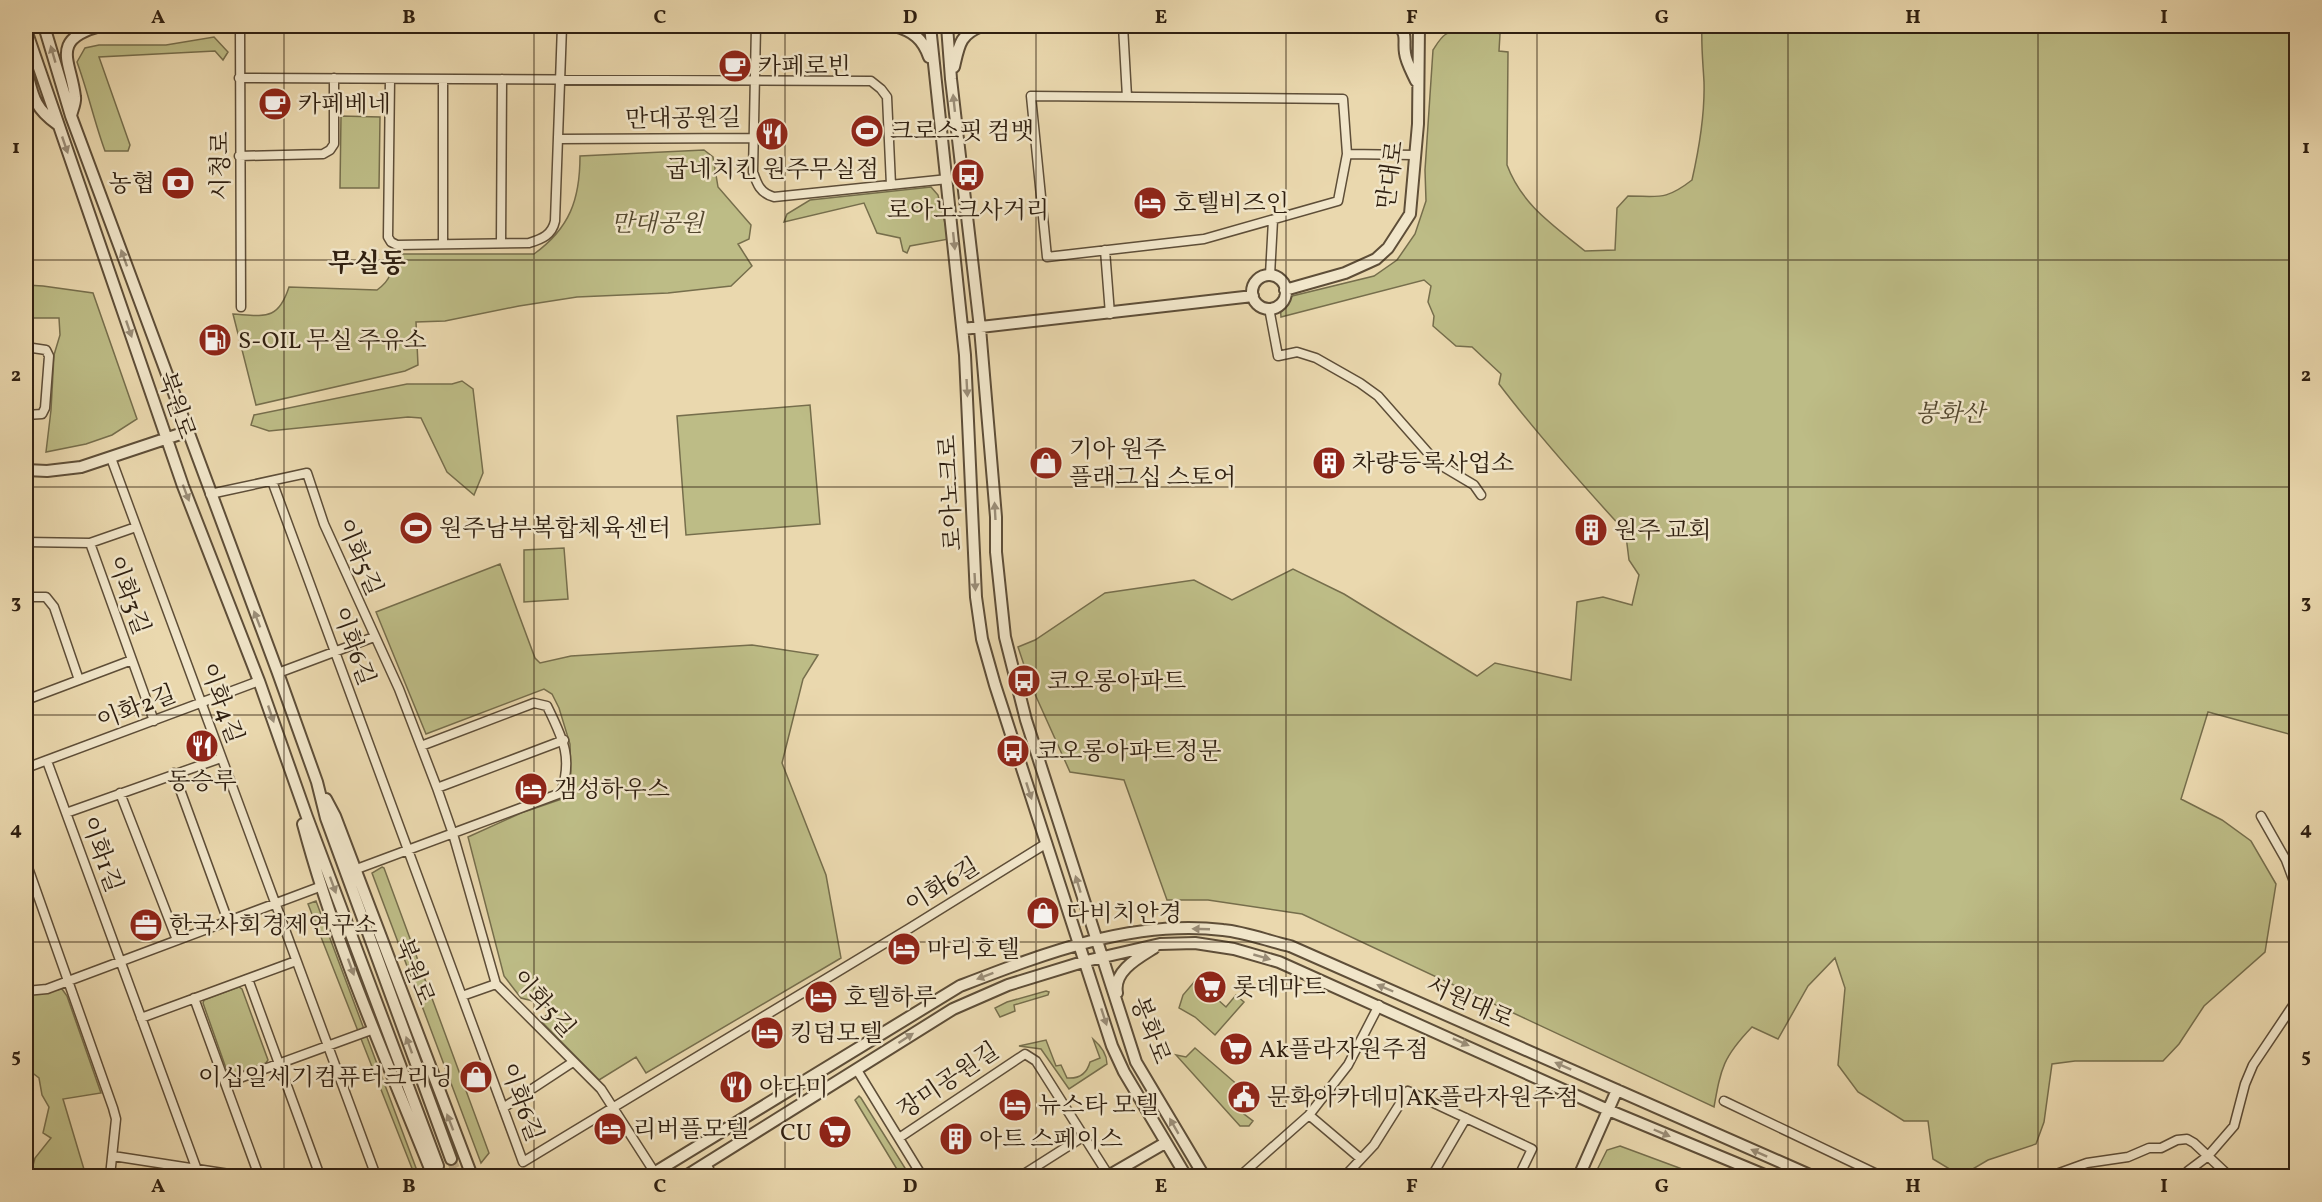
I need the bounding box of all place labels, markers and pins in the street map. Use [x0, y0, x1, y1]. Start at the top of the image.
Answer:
cafe icon: 카페로빈 [717, 48, 753, 84]
place label: 카페로빈 [758, 51, 851, 85]
cafe icon: 카페베네 [257, 86, 293, 122]
place label: 카페베네 [298, 89, 391, 123]
sports icon: 크로스핏 컴뱃 [849, 113, 885, 149]
restaurant icon: 굽네치킨 원주무실점 [754, 116, 790, 152]
place label: 크로스핏 컴뱃 [890, 116, 1034, 150]
place label: 굽네치킨 원주무실점 [665, 154, 879, 188]
bus stop icon: 로아노크사거리 [950, 157, 986, 193]
bank icon: 농협 [160, 165, 196, 201]
place label: 농협 [109, 168, 155, 202]
hotel icon: 호텔비즈인 [1132, 185, 1168, 221]
place label: 호텔비즈인 [1173, 188, 1289, 222]
place label: 로아노크사거리 [887, 195, 1049, 229]
fuel station icon: S-OIL 무실 주유소 [197, 322, 233, 358]
place label: S-OIL 무실 주유소 [238, 325, 427, 359]
place label: 기아 원주 플래그십 스토어 [1069, 434, 1236, 496]
shop icon: 기아 원주 플래그십 스토어 [1028, 445, 1064, 481]
building icon: 차량등록사업소 [1311, 445, 1347, 481]
place label: 차량등록사업소 [1352, 448, 1514, 482]
sports icon: 원주남부복합체육센터 [398, 510, 434, 546]
building icon: 원주 교회 [1573, 512, 1609, 548]
place label: 원주남부복합체육센터 [439, 513, 671, 547]
place label: 원주 교회 [1614, 515, 1712, 549]
bus stop icon: 코오롱아파트 [1006, 663, 1042, 699]
place label: 코오롱아파트 [1047, 666, 1186, 700]
restaurant icon: 동승루 [184, 728, 220, 764]
bus stop icon: 코오롱아파트정문 [995, 733, 1031, 769]
place label: 코오롱아파트정문 [1036, 736, 1221, 770]
place label: 동승루 [167, 766, 237, 800]
hotel icon: 갬성하우스 [513, 771, 549, 807]
place label: 갬성하우스 [554, 774, 670, 808]
shop icon: 다비치안경 [1025, 895, 1061, 931]
place label: 다비치안경 [1066, 898, 1182, 932]
office icon: 한국사회경제연구소 [128, 907, 164, 943]
place label: 한국사회경제연구소 [169, 910, 378, 944]
hotel icon: 마리호텔 [886, 931, 922, 967]
place label: 마리호텔 [927, 934, 1020, 968]
supermarket icon: 롯데마트 [1192, 969, 1228, 1005]
place label: 롯데마트 [1233, 972, 1326, 1006]
hotel icon: 호텔하루 [803, 979, 839, 1015]
place label: 호텔하루 [844, 982, 937, 1016]
hotel icon: 킹덤모텔 [749, 1015, 785, 1051]
place label: 킹덤모텔 [790, 1018, 883, 1052]
supermarket icon: Ak플라자원주점 [1218, 1031, 1254, 1067]
place label: Ak플라자원주점 [1259, 1034, 1428, 1068]
shop icon: 이십일세기컴퓨터크리닝 [458, 1059, 494, 1095]
place label: 이십일세기컴퓨터크리닝 [198, 1062, 453, 1096]
restaurant icon: 아다미 [718, 1069, 754, 1105]
place label: 아다미 [759, 1072, 829, 1106]
public building icon: 문화아카데미AK플라자원주점 [1226, 1079, 1262, 1115]
place label: 문화아카데미AK플라자원주점 [1267, 1082, 1578, 1116]
hotel icon: 뉴스타 모텔 [997, 1087, 1033, 1123]
place label: 뉴스타 모텔 [1038, 1090, 1159, 1124]
hotel icon: 리버플모텔 [592, 1111, 628, 1147]
place label: 리버플모텔 [633, 1114, 749, 1148]
supermarket icon: CU [817, 1114, 853, 1150]
place label: CU [780, 1117, 812, 1151]
building icon: 아트 스페이스 [938, 1121, 974, 1157]
place label: 아트 스페이스 [979, 1124, 1123, 1158]

